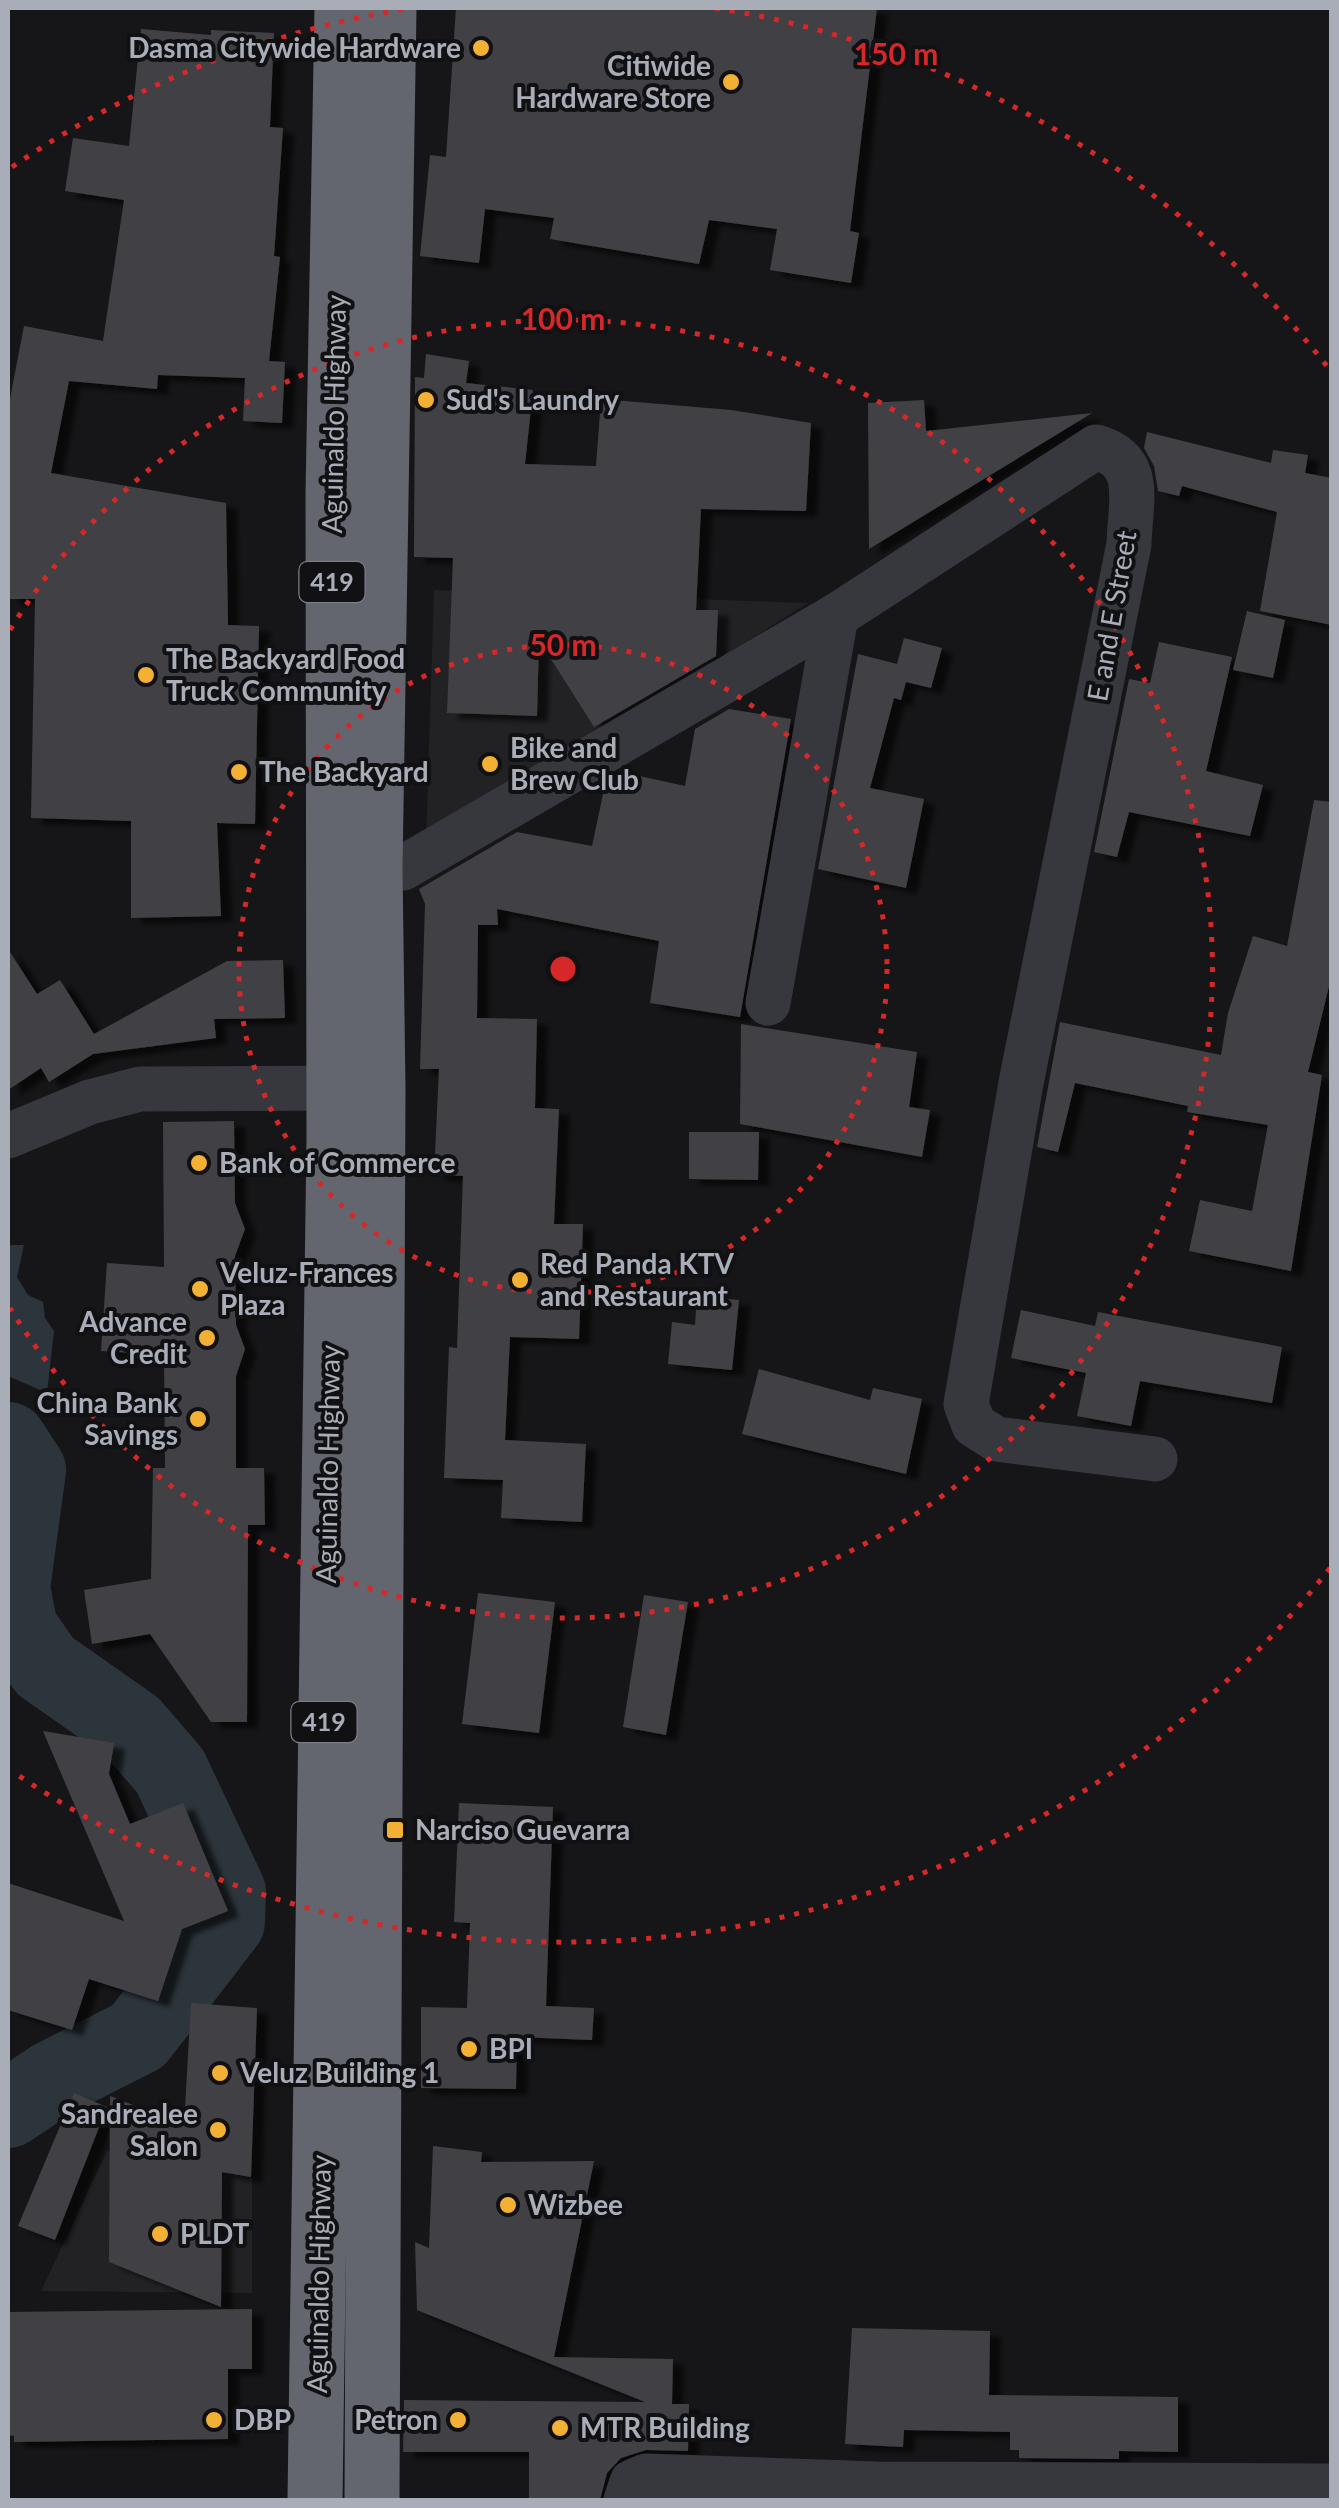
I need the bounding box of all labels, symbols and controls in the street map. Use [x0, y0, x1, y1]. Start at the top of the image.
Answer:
place label: Dasma Citywide Hardware [128, 30, 461, 64]
text: 150 m [854, 35, 938, 71]
marker: Dasma Citywide Hardware [470, 37, 492, 59]
place label: Citiwide Hardware Store [515, 48, 711, 114]
marker: Citiwide Hardware Store [720, 71, 742, 93]
street label: Aguinaldo Highway [314, 294, 352, 534]
text: 100 m [521, 300, 605, 336]
place label: Sud's Laundry [446, 382, 619, 416]
marker: Sud's Laundry [415, 389, 437, 411]
street label: E and E Street [1079, 528, 1143, 704]
road number: 419 [300, 562, 364, 602]
text: 50 m [529, 626, 597, 662]
place label: The Backyard Food Truck Community [166, 641, 405, 707]
marker: The Backyard Food Truck Community [135, 664, 157, 686]
place label: Bike and Brew Club [510, 730, 639, 796]
marker: Bike and Brew Club [479, 753, 501, 775]
place label: The Backyard [259, 754, 429, 788]
marker: The Backyard [228, 761, 250, 783]
centre of rings [545, 951, 581, 987]
place label: Bank of Commerce [219, 1145, 455, 1179]
marker: Bank of Commerce [188, 1152, 210, 1174]
place label: Red Panda KTV and Restaurant [540, 1246, 735, 1312]
place label: Veluz-Frances Plaza [219, 1255, 394, 1321]
marker: Red Panda KTV and Restaurant [509, 1269, 531, 1291]
marker: Veluz-Frances Plaza [189, 1278, 211, 1300]
place label: Advance Credit [78, 1304, 188, 1370]
marker: Advance Credit [196, 1327, 218, 1349]
street label: Aguinaldo Highway [308, 1344, 346, 1584]
place label: China Bank Savings [37, 1385, 178, 1451]
marker: China Bank Savings [187, 1408, 209, 1430]
road number: 419 [292, 1702, 356, 1742]
place label: Narciso Guevarra [415, 1812, 630, 1846]
marker: Narciso Guevarra [384, 1819, 406, 1841]
place label: BPI [489, 2031, 533, 2065]
marker: BPI [458, 2038, 480, 2060]
place label: Veluz Building 1 [239, 2055, 439, 2089]
marker: Veluz Building 1 [209, 2062, 231, 2084]
place label: Sandrealee Salon [61, 2096, 198, 2162]
marker: Sandrealee Salon [207, 2119, 229, 2141]
street label: Aguinaldo Highway [299, 2154, 337, 2394]
place label: Wizbee [528, 2187, 623, 2221]
marker: Wizbee [497, 2194, 519, 2216]
place label: PLDT [180, 2216, 249, 2250]
marker: PLDT [149, 2223, 171, 2245]
place label: DBP [234, 2402, 291, 2436]
place label: Petron [354, 2402, 438, 2436]
marker: DBP [203, 2409, 225, 2431]
marker: Petron [447, 2409, 469, 2431]
place label: MTR Building [580, 2410, 750, 2444]
marker: MTR Building [549, 2417, 571, 2439]

